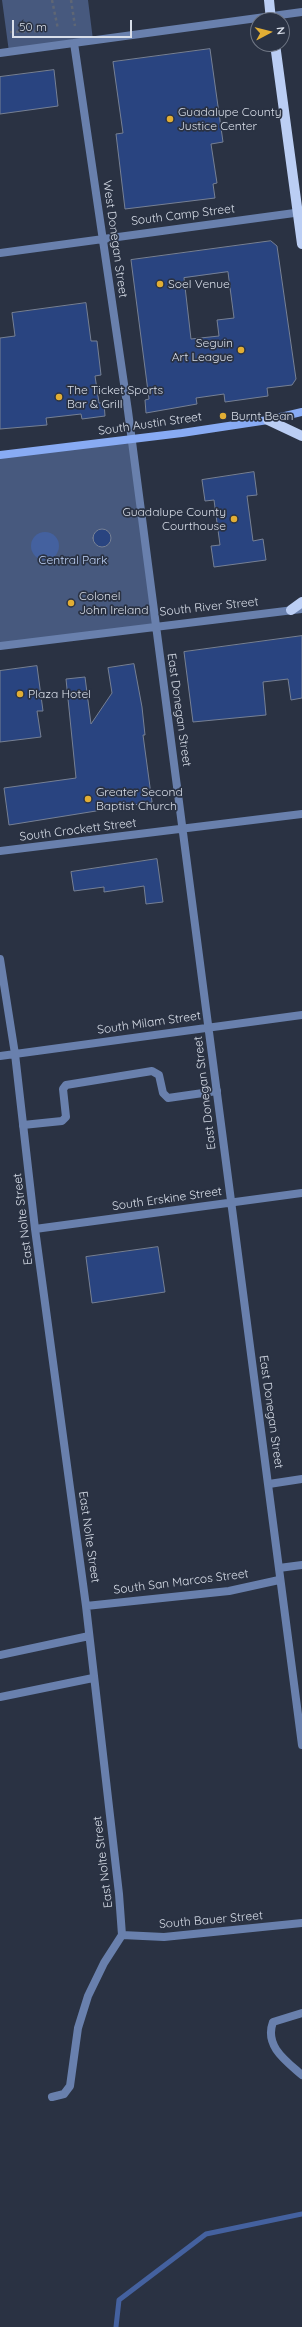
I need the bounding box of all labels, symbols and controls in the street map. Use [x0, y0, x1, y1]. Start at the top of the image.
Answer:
scale bar [14, 12, 134, 38]
north arrow [250, 12, 290, 52]
text: 50 m [19, 19, 47, 34]
text: N [273, 26, 288, 36]
place label: Guadalupe County Justice Center [178, 105, 282, 133]
marker: Guadalupe County Justice Center [165, 114, 175, 124]
street label: West Donegan Street [100, 179, 130, 299]
street label: South Camp Street [130, 201, 236, 229]
place label: Soel Venue [168, 277, 230, 291]
marker: Soel Venue [155, 279, 165, 289]
place label: Seguin Art League [172, 336, 233, 364]
marker: Seguin Art League [236, 345, 246, 355]
place label: The Ticket Sports Bar & Grill [67, 383, 163, 411]
marker: The Ticket Sports Bar & Grill [54, 392, 64, 402]
place label: Burnt Bean [231, 409, 293, 423]
street label: South Austin Street [97, 410, 203, 438]
marker: Burnt Bean [218, 411, 228, 421]
place label: Guadalupe County Courthouse [122, 505, 226, 533]
marker: Guadalupe County Courthouse [229, 514, 239, 524]
park label: Central Park [39, 553, 107, 567]
place label: Colonel John Ireland [79, 589, 149, 617]
street label: South River Street [159, 595, 259, 619]
marker: Colonel John Ireland [66, 598, 76, 608]
street label: East Donegan Street [164, 652, 194, 768]
place label: Plaza Hotel [28, 687, 91, 701]
marker: Plaza Hotel [15, 689, 25, 699]
place label: Greater Second Baptist Church [96, 785, 183, 813]
marker: Greater Second Baptist Church [83, 794, 93, 804]
street label: South Crockett Street [19, 816, 137, 844]
street label: South Milam Street [96, 1009, 202, 1037]
street label: East Donegan Street [191, 1035, 219, 1151]
street label: East Nolte Street [10, 1172, 36, 1266]
street label: South Erskine Street [111, 1184, 223, 1214]
street label: East Donegan Street [256, 1354, 286, 1470]
street label: East Nolte Street [75, 1490, 103, 1584]
street label: South San Marcos Street [113, 1567, 249, 1597]
street label: East Nolte Street [90, 1815, 116, 1909]
street label: South Bauer Street [158, 1908, 264, 1932]

